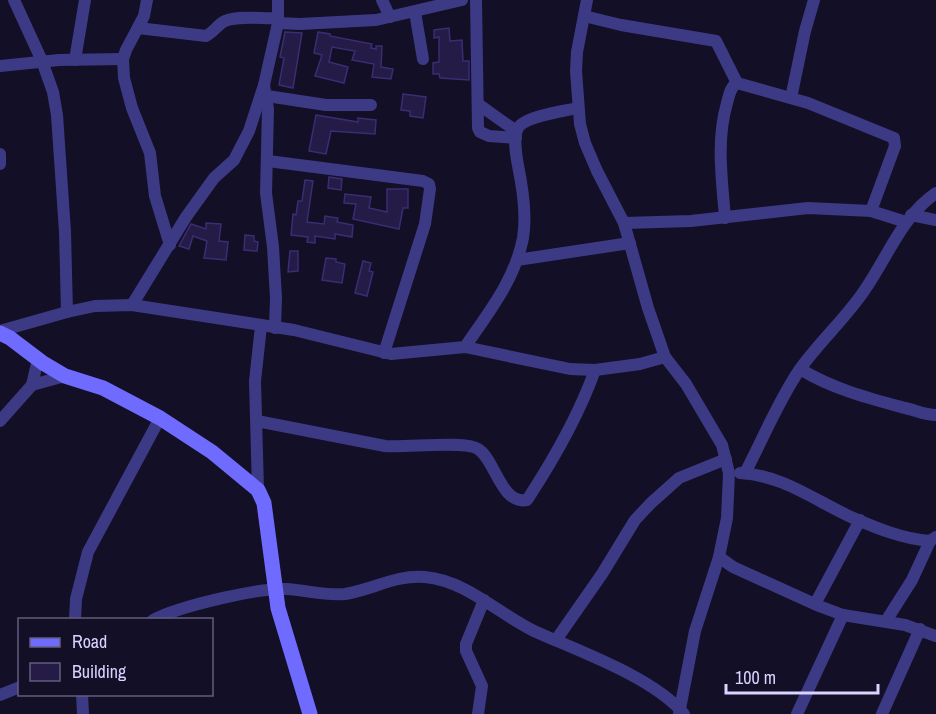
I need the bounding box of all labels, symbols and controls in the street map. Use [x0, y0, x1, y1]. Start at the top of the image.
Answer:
legend [18, 618, 213, 696]
text: Road [72, 629, 107, 654]
scale bar [726, 657, 878, 695]
text: Building [72, 659, 127, 684]
text: 100 m [735, 665, 776, 690]

